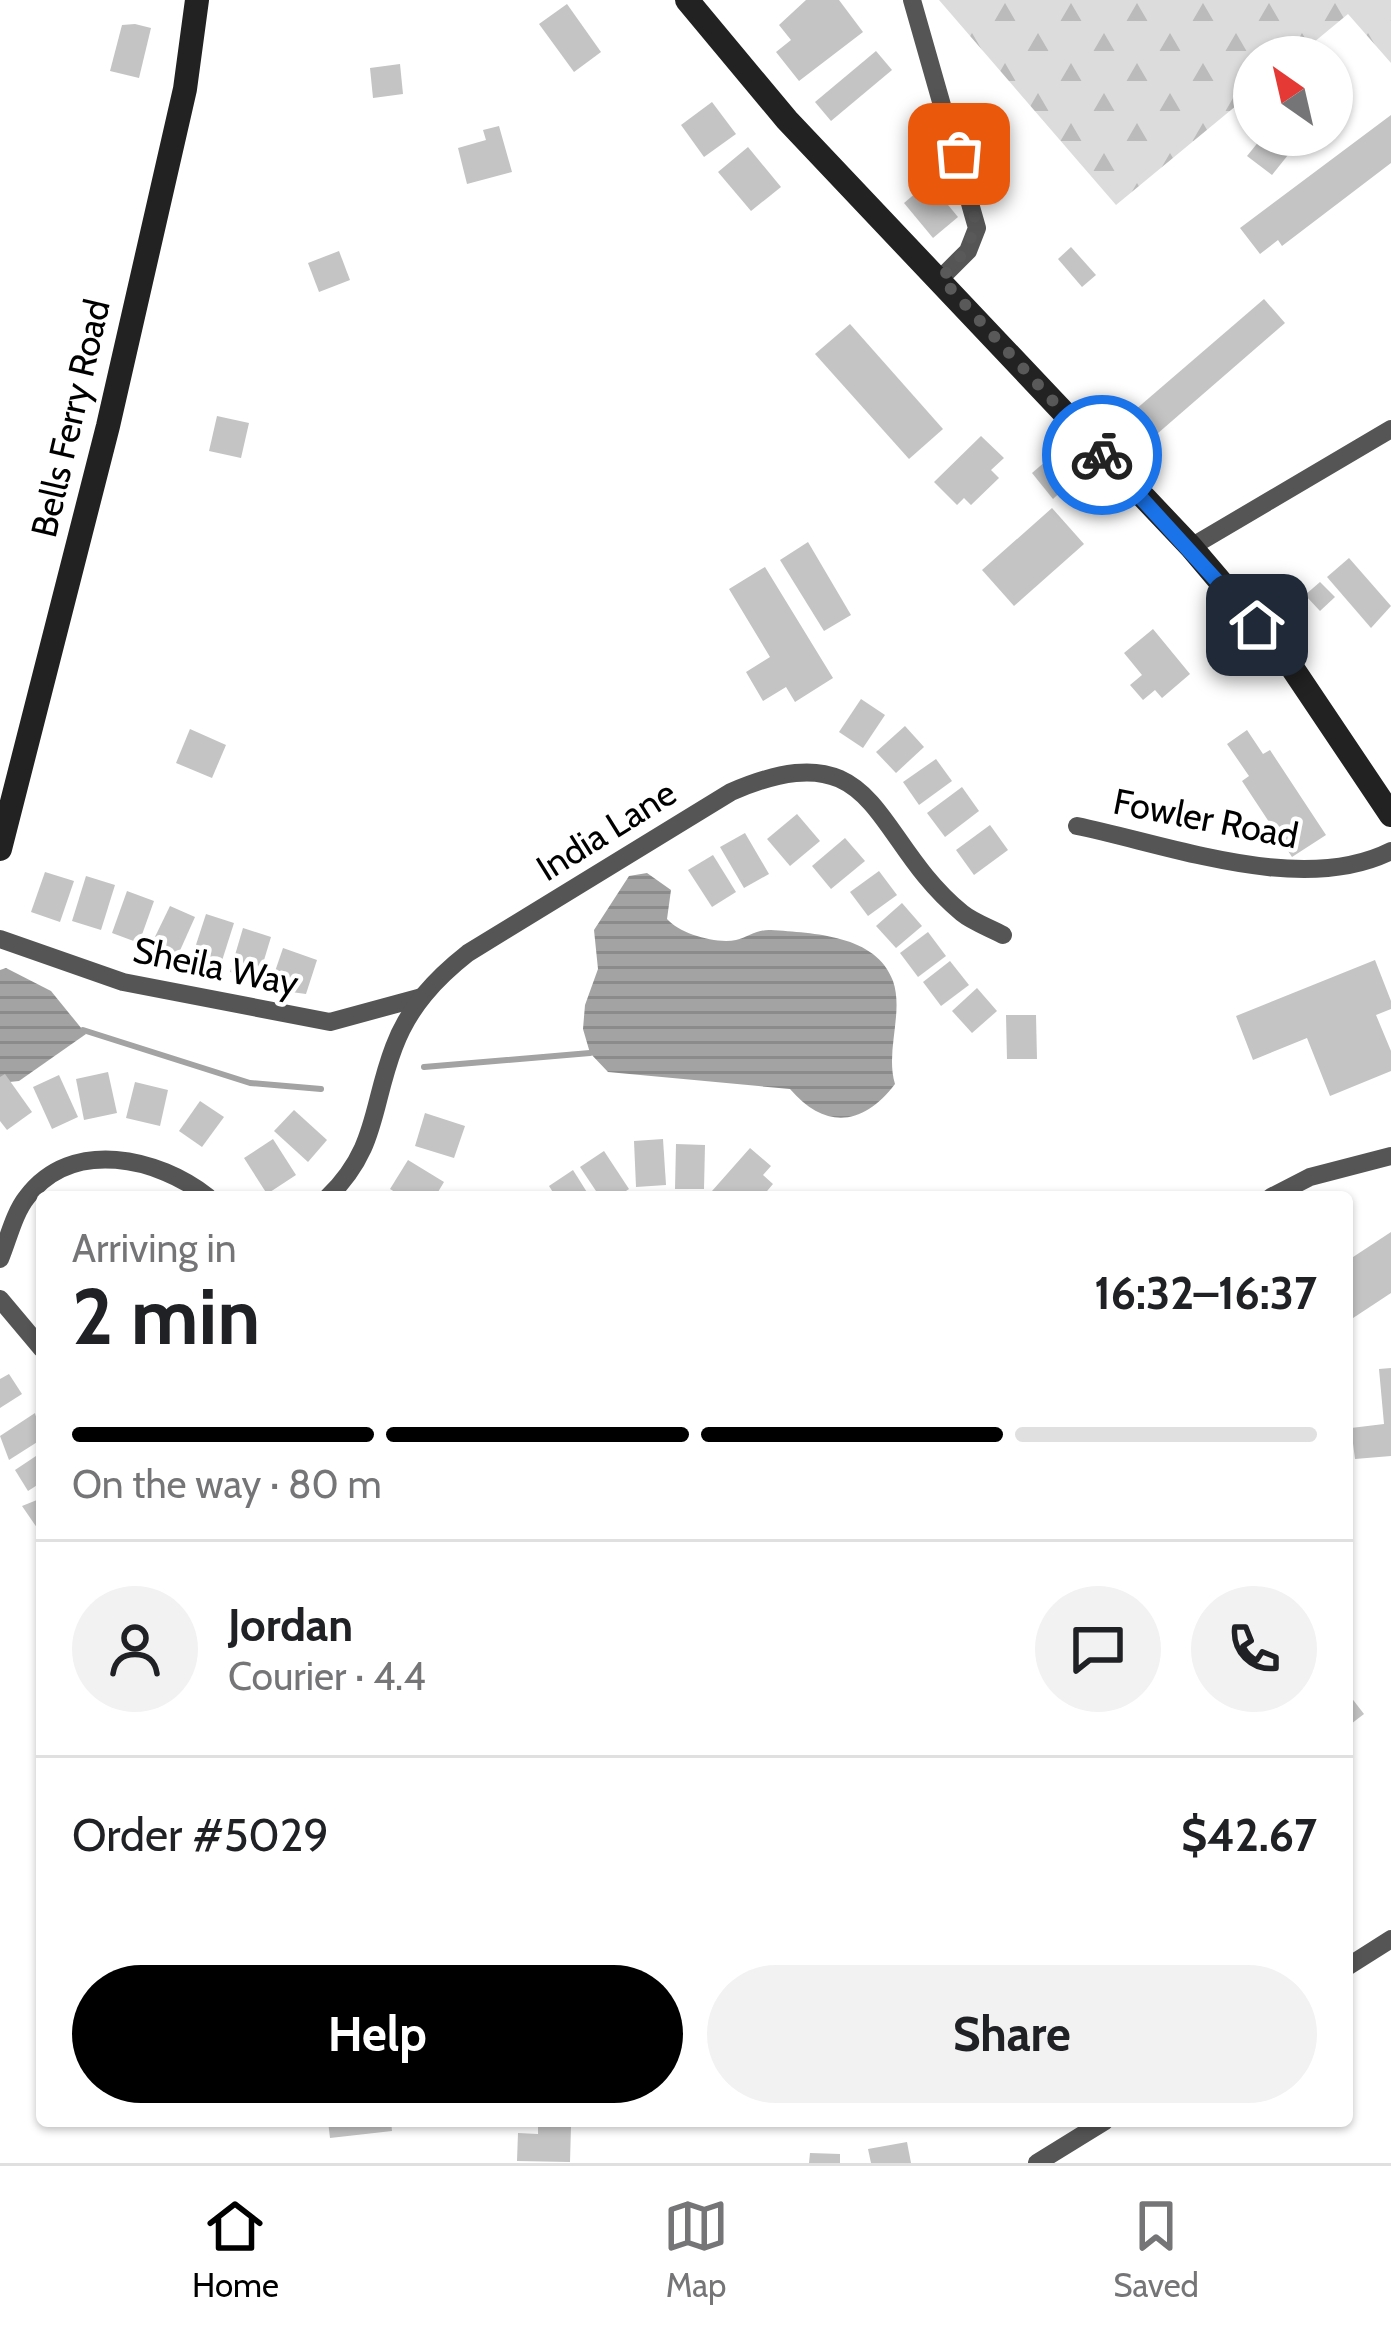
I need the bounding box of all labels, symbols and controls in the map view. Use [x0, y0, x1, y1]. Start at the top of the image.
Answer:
north arrow [1233, 36, 1353, 156]
map controls [1233, 36, 1353, 156]
pin [908, 103, 1010, 205]
icon: bag [926, 121, 992, 187]
street label: Bells Ferry Road [21, 295, 119, 541]
courier [1042, 395, 1162, 515]
icon: bike [1069, 422, 1135, 488]
pin [1206, 574, 1308, 676]
icon: home [1224, 592, 1290, 658]
street label: India Lane [528, 770, 684, 890]
street label: Fowler Road [1110, 779, 1302, 857]
street label: Sheila Way [129, 927, 303, 1005]
text: Arriving in [72, 1224, 236, 1272]
text: 16:32–16:37 [1094, 1266, 1317, 1320]
text: 2 min [72, 1269, 260, 1364]
text: On the way · 80 m [72, 1460, 382, 1508]
button: person [72, 1586, 198, 1712]
button: chat [1035, 1586, 1161, 1712]
button: phone [1191, 1586, 1317, 1712]
text: Jordan [228, 1598, 353, 1652]
text: Courier · 4.4 [228, 1652, 426, 1700]
text: Order #5029 [72, 1808, 329, 1862]
text: $42.67 [1181, 1808, 1317, 1862]
button: Help [72, 1965, 683, 2103]
button: Share [707, 1965, 1317, 2103]
tab: Home [192, 2193, 279, 2305]
tab: Map [663, 2193, 729, 2305]
tab: Saved [1113, 2193, 1199, 2305]

